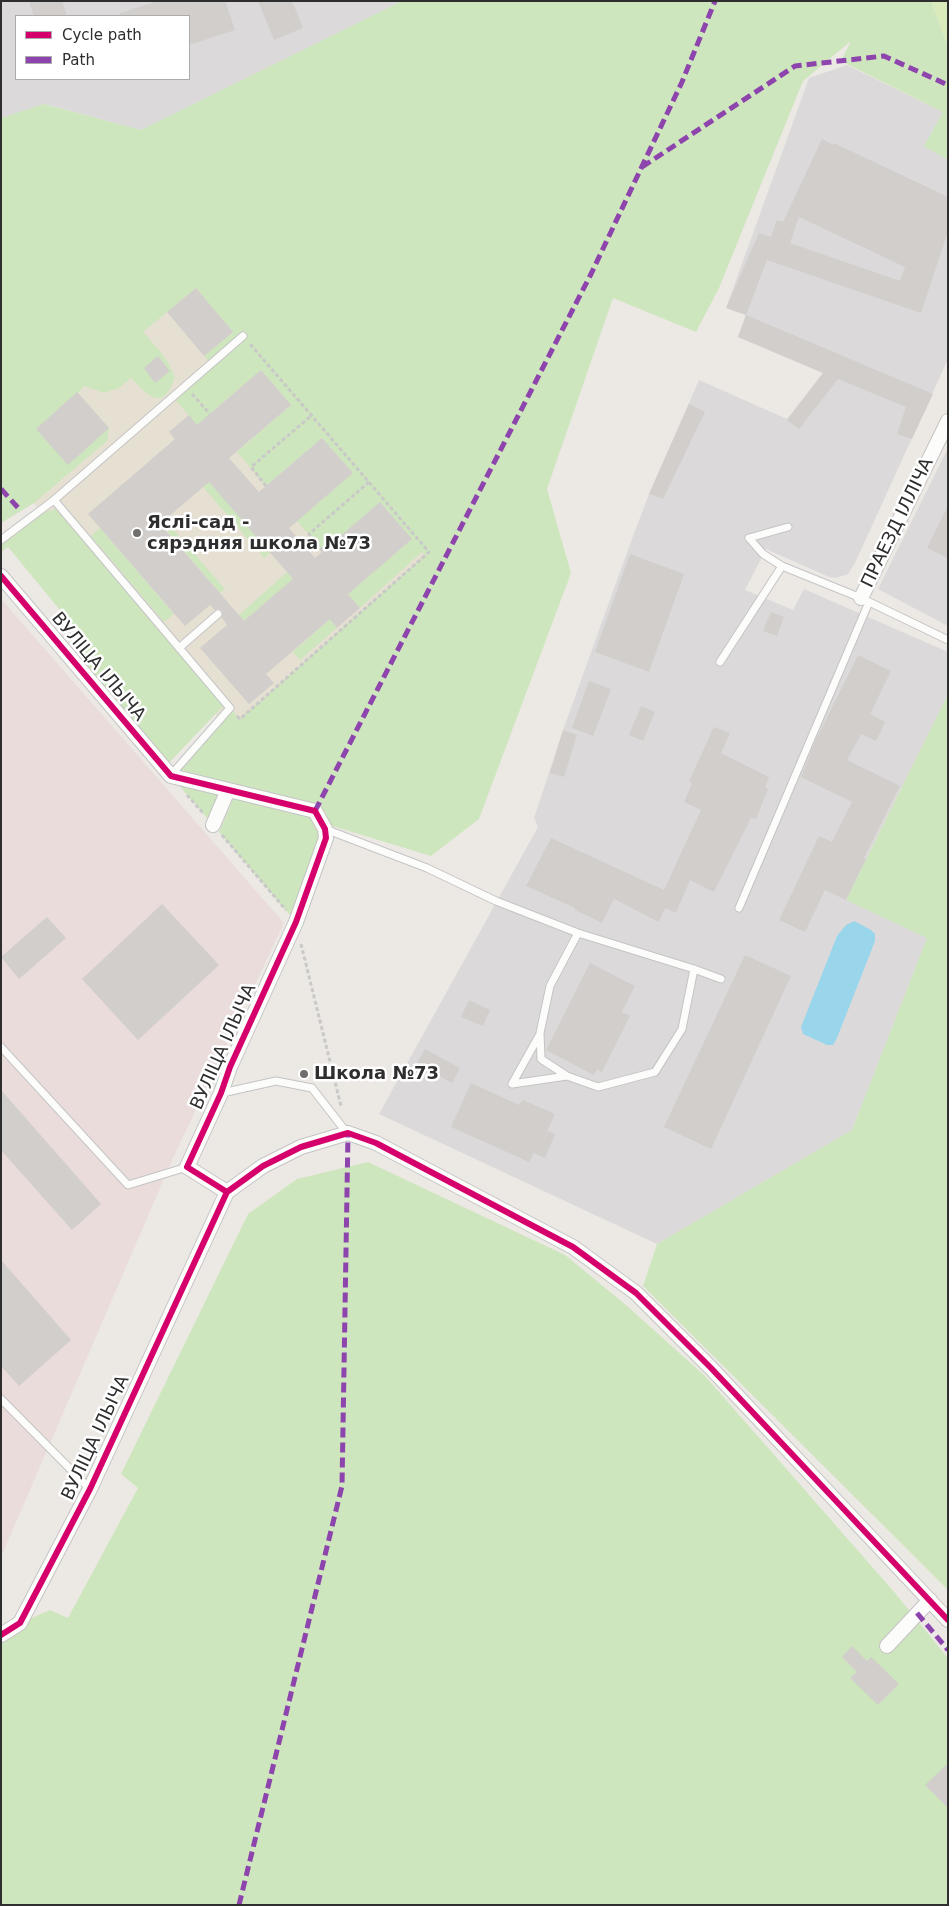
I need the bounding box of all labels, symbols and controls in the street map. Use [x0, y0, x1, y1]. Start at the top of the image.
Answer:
legend [15, 15, 190, 80]
text: Cycle path [62, 26, 142, 44]
text: Path [62, 51, 95, 69]
street label: ПРАЕЗД ІЛЛІЧА [857, 455, 939, 591]
place label: Яслі-сад - сярэдняя школа №73 [147, 512, 371, 554]
marker: Яслі-сад - сярэдняя школа №73 [131, 527, 143, 539]
street label: ВУЛІЦА ІЛЬІЧА [46, 608, 150, 726]
street label: ВУЛІЦА ІЛЬІЧА [187, 981, 261, 1113]
place label: Школа №73 [314, 1063, 439, 1085]
marker: Школа №73 [298, 1068, 310, 1080]
street label: ВУЛІЦА ІЛЬІЧА [58, 1372, 134, 1504]

